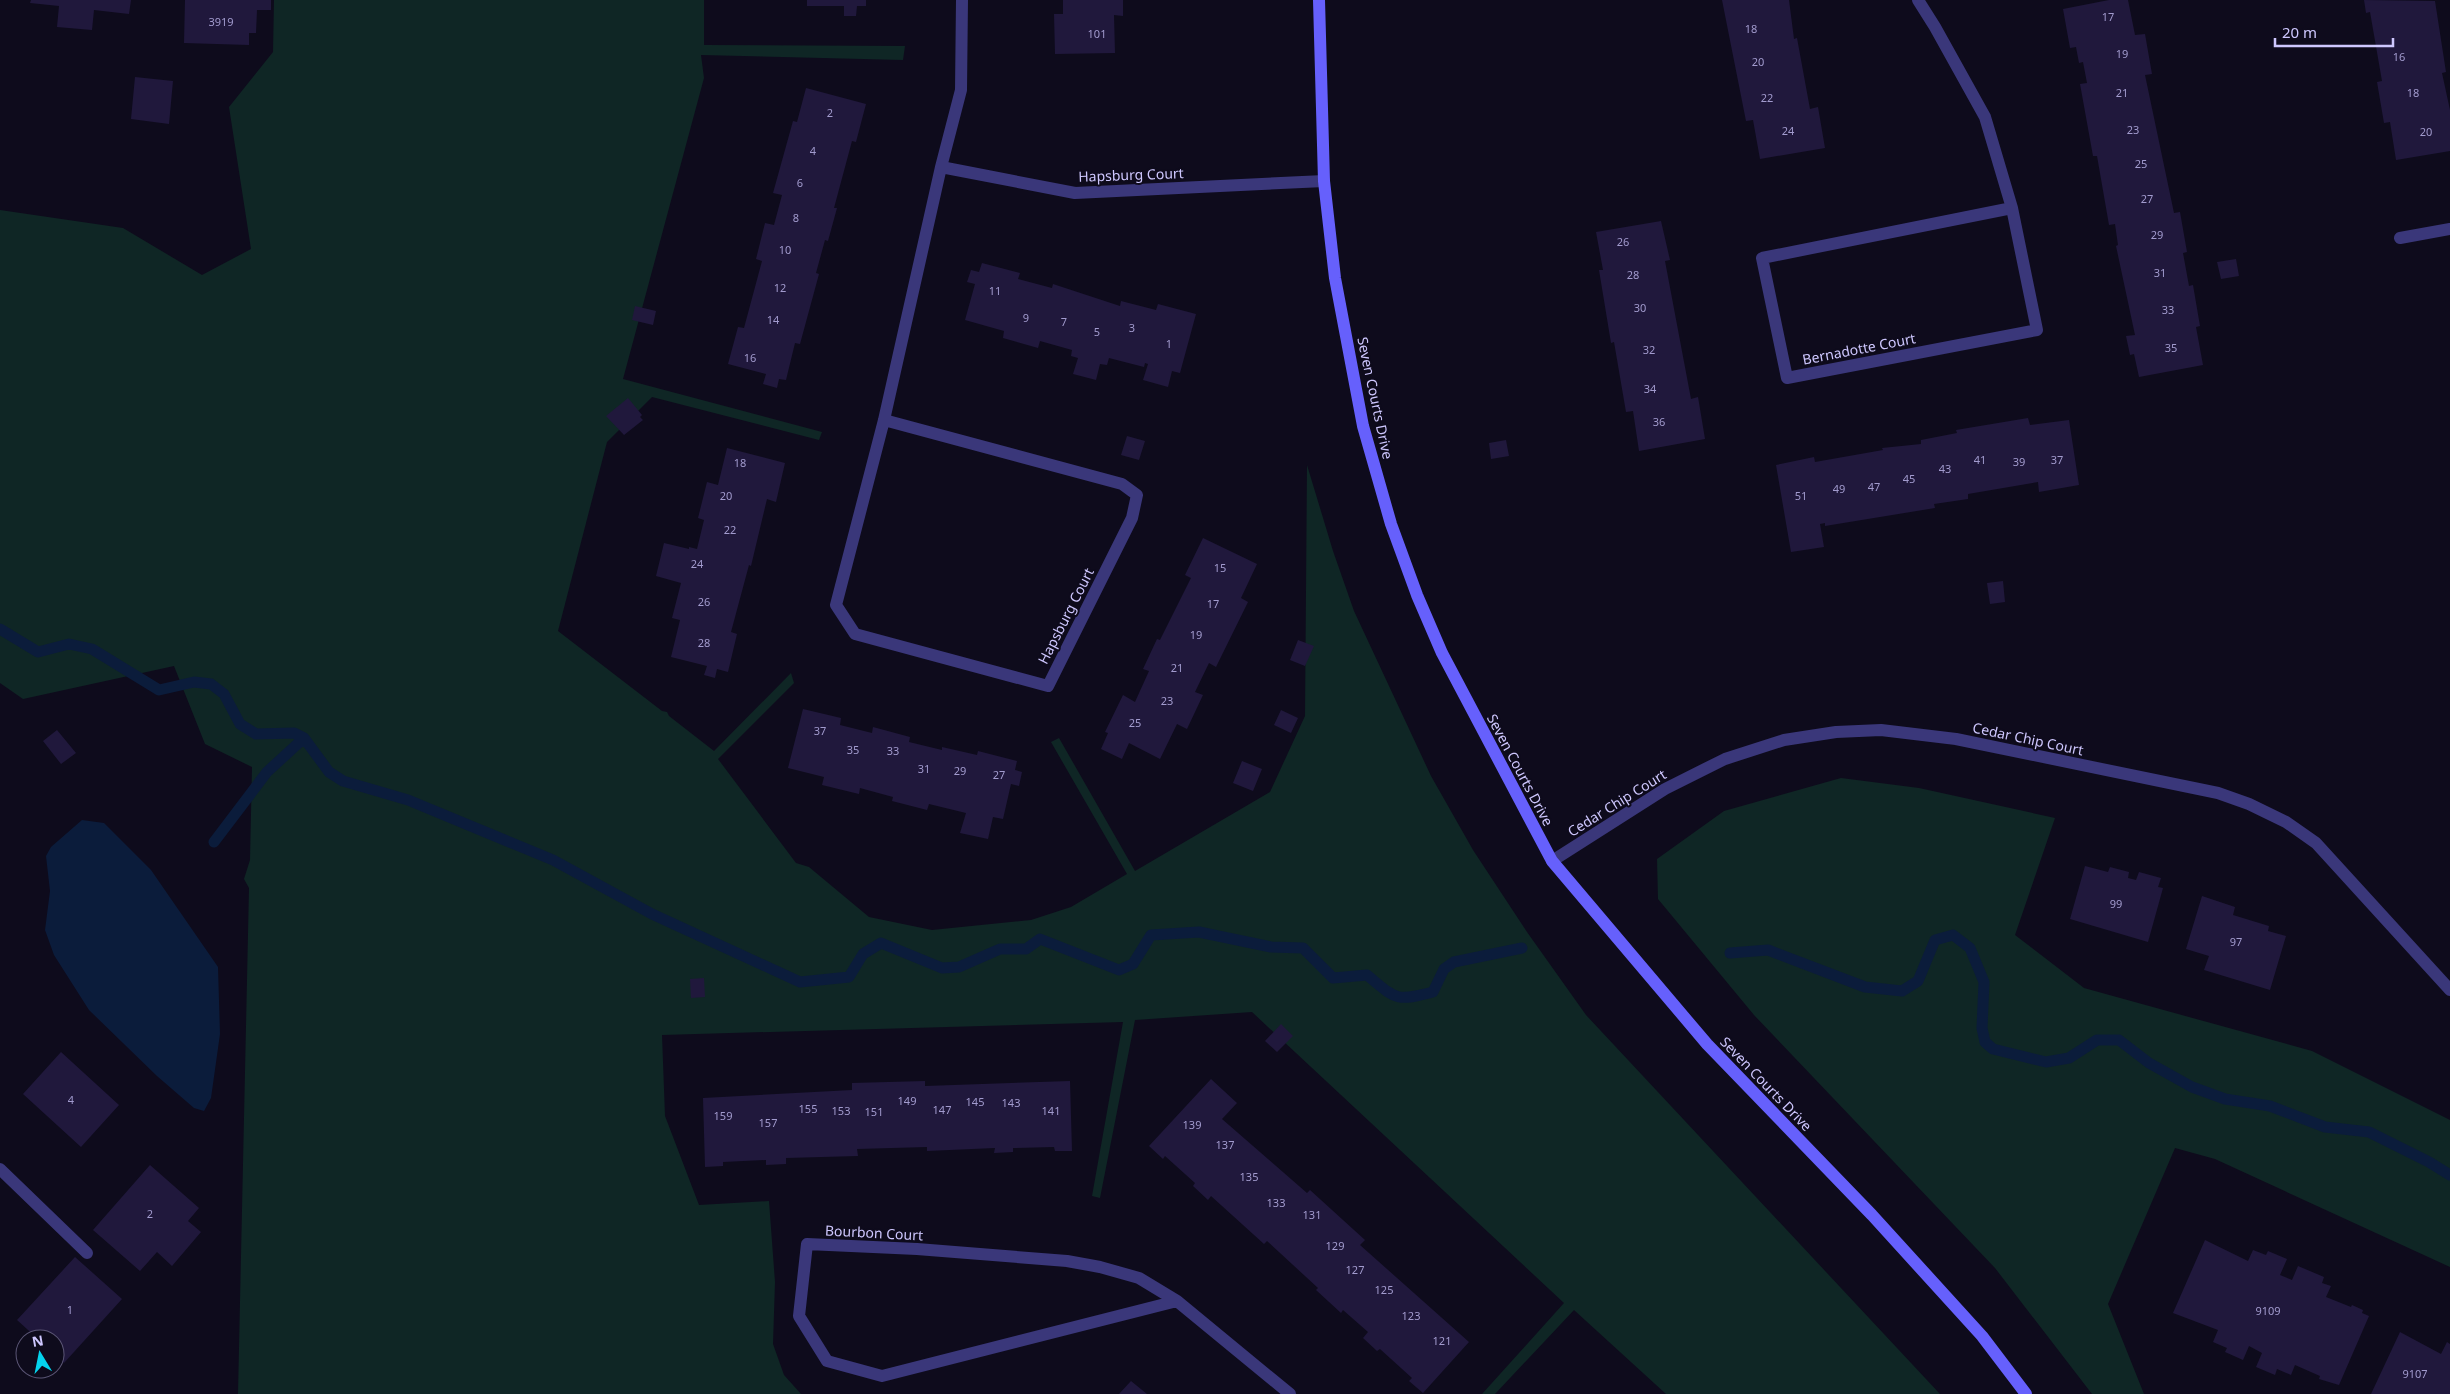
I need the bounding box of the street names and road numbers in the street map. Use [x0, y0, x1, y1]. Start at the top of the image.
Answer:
street label: Hapsburg Court [1078, 163, 1184, 186]
street label: Bernadotte Court [1801, 328, 1917, 369]
street label: Seven Courts Drive [1353, 335, 1398, 461]
street label: Hapsburg Court [1033, 564, 1098, 667]
street label: Seven Courts Drive [1483, 710, 1558, 829]
street label: Cedar Chip Court [1971, 717, 2085, 760]
street label: Cedar Chip Court [1564, 765, 1670, 841]
street label: Seven Courts Drive [1716, 1032, 1816, 1135]
street label: Bourbon Court [825, 1220, 924, 1245]

